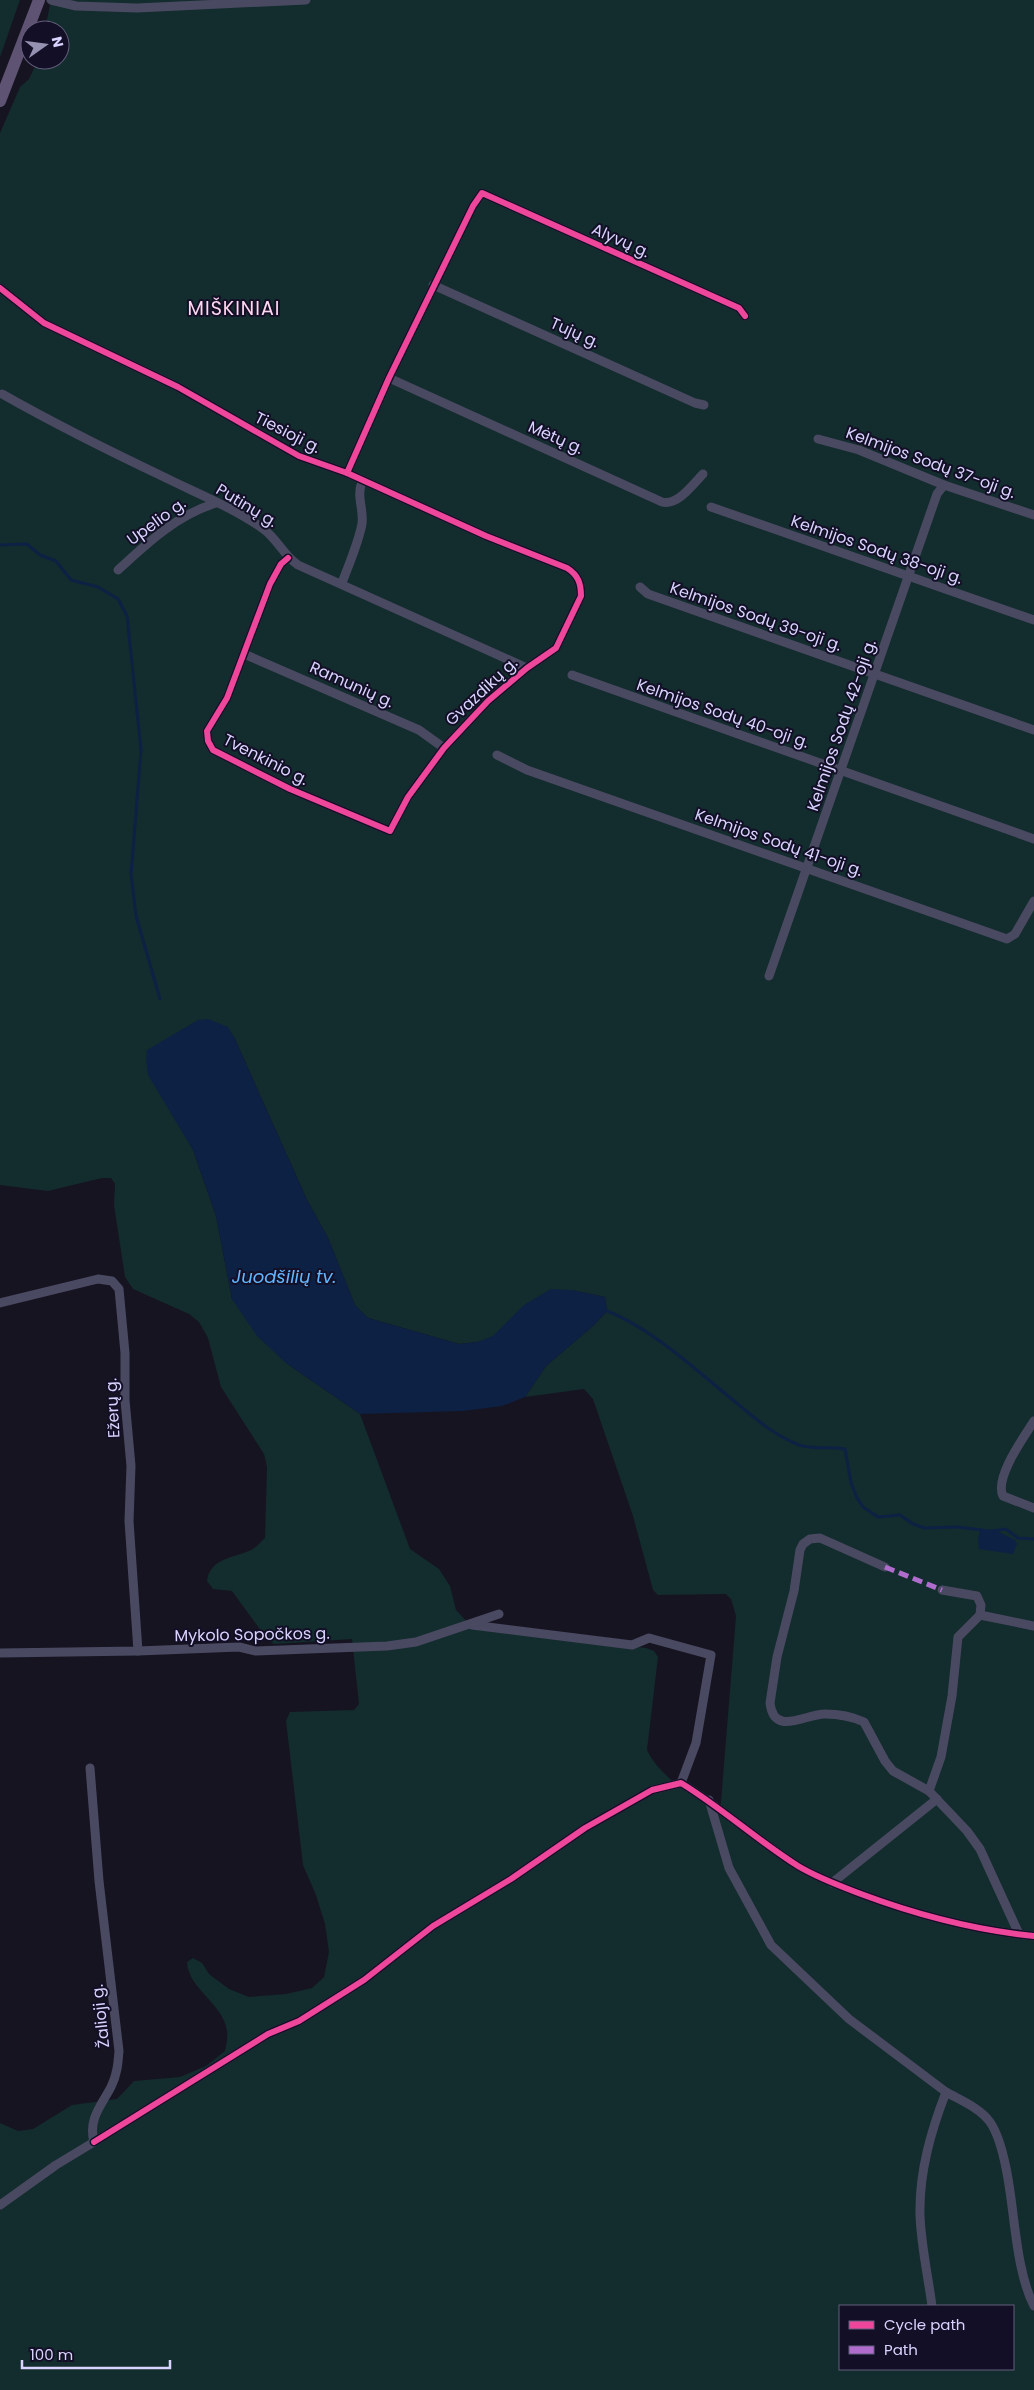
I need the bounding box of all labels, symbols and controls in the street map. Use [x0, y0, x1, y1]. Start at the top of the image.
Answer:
north arrow [20, 20, 70, 70]
text: N [47, 34, 69, 49]
street label: Alyvų g. [588, 217, 654, 263]
district label: MIŠKINIAI [188, 295, 280, 322]
street label: Tujų g. [547, 311, 603, 353]
street label: Tiesioji g. [251, 406, 325, 459]
street label: Mėtų g. [525, 415, 587, 460]
street label: Kelmijos Sodų 37-oji g. [843, 421, 1019, 504]
street label: Putinų g. [212, 478, 282, 533]
street label: Upelio g. [122, 492, 191, 551]
street label: Kelmijos Sodų 38-oji g. [788, 509, 966, 590]
street label: Kelmijos Sodų 39-oji g. [667, 576, 845, 657]
street label: Kelmijos Sodų 42-oji g. [801, 636, 882, 814]
street label: Gvazdikų g. [440, 652, 523, 731]
street label: Ramunių g. [306, 656, 398, 713]
street label: Kelmijos Sodų 40-oji g. [633, 673, 812, 754]
street label: Tvenkinio g. [219, 728, 312, 791]
street label: Kelmijos Sodų 41-oji g. [692, 803, 866, 882]
water label: Juodšilių tv. [232, 1264, 336, 1289]
street label: Ežerų g. [99, 1377, 126, 1439]
street label: Mykolo Sopočkos g. [174, 1622, 330, 1647]
street label: Žalioji g. [86, 1983, 115, 2049]
legend [839, 2305, 1014, 2370]
text: Cycle path [884, 2314, 965, 2335]
scale bar [22, 2338, 170, 2370]
text: Path [884, 2339, 918, 2360]
text: 100 m [30, 2344, 73, 2365]

